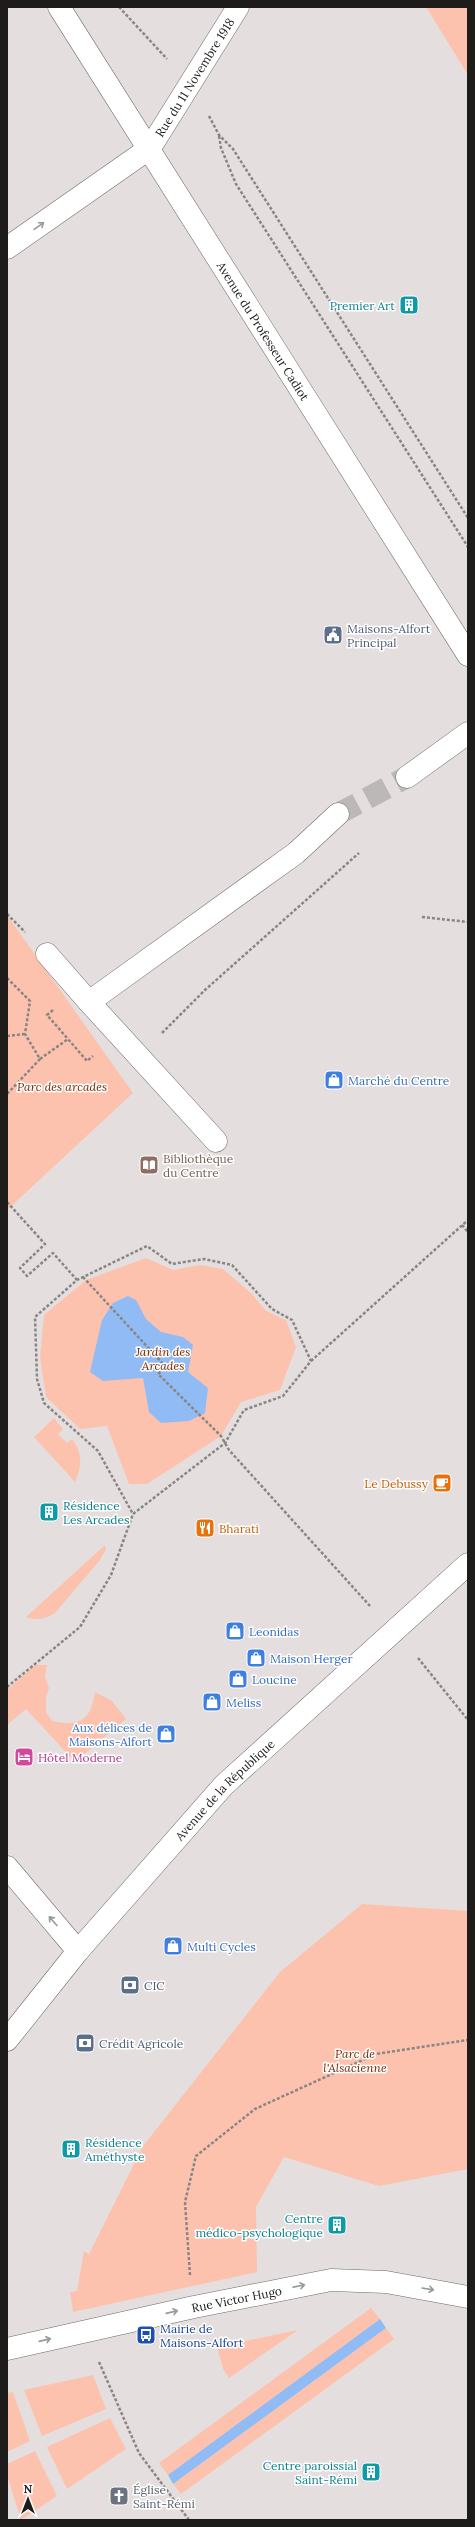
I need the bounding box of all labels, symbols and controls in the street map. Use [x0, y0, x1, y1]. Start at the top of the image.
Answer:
street label: Rue du 11 Novembre 1918 [152, 15, 237, 139]
one-way arrow [33, 221, 45, 229]
street label: Avenue du Professeur Cadiot [213, 258, 313, 403]
building icon: Premier Art [398, 294, 420, 316]
place label: Premier Art [330, 298, 395, 313]
place label: Maisons-Alfort Principal [347, 621, 431, 650]
public building icon: Maisons-Alfort Principal [322, 624, 344, 646]
shop icon: Marché du Centre [323, 1069, 345, 1091]
place label: Marché du Centre [348, 1073, 450, 1088]
park label: Parc des arcades [17, 1079, 107, 1094]
place label: Bibliothèque du Centre [163, 1151, 234, 1180]
library icon: Bibliothèque du Centre [138, 1154, 160, 1176]
park label: Jardin des Arcades [135, 1344, 190, 1373]
cafe icon: Le Debussy [431, 1472, 453, 1494]
place label: Le Debussy [364, 1476, 429, 1491]
place label: Résidence Les Arcades [63, 1498, 130, 1527]
building icon: Résidence Les Arcades [38, 1501, 60, 1523]
restaurant icon: Bharati [194, 1517, 216, 1539]
place label: Bharati [219, 1521, 259, 1536]
shop icon: Leonidas [224, 1620, 246, 1642]
place label: Leonidas [249, 1624, 299, 1639]
shop icon: Maison Herger [245, 1647, 267, 1669]
place label: Maison Herger [270, 1651, 353, 1666]
shop icon: Loucine [227, 1668, 249, 1690]
place label: Loucine [252, 1672, 297, 1687]
shop icon: Meliss [201, 1691, 223, 1713]
place label: Meliss [226, 1695, 262, 1710]
place label: Aux délices de Maisons-Alfort [69, 1720, 152, 1749]
shop icon: Aux délices de Maisons-Alfort [155, 1723, 177, 1745]
street label: Avenue de la République [171, 1735, 278, 1844]
hotel icon: Hôtel Moderne [13, 1746, 35, 1768]
place label: Hôtel Moderne [38, 1750, 123, 1765]
one-way arrow [48, 1916, 57, 1927]
shop icon: Multi Cycles [162, 1935, 184, 1957]
place label: Multi Cycles [187, 1939, 256, 1954]
bank icon: CIC [119, 1974, 141, 1996]
place label: CIC [144, 1978, 165, 1993]
bank icon: Crédit Agricole [74, 2032, 96, 2054]
place label: Crédit Agricole [99, 2036, 184, 2051]
park label: Parc de l'Alsacienne [323, 2046, 387, 2075]
place label: Résidence Améthyste [84, 2135, 145, 2164]
building icon: Résidence Améthyste [60, 2138, 82, 2160]
place label: Centre médico-psychologique [195, 2211, 323, 2240]
building icon: Centre médico-psychologique [326, 2214, 348, 2236]
one-way arrow [292, 2281, 305, 2289]
street label: Rue Victor Hugo [190, 2282, 283, 2315]
one-way arrow [421, 2286, 434, 2294]
one-way arrow [165, 2307, 178, 2315]
place label: Mairie de Maisons-Alfort [160, 2321, 244, 2350]
bus stop icon: Mairie de Maisons-Alfort [135, 2324, 157, 2346]
one-way arrow [38, 2336, 51, 2344]
place label: Centre paroissial Saint-Rémi [263, 2458, 357, 2487]
building icon: Centre paroissial Saint-Rémi [360, 2461, 382, 2483]
north arrow [8, 2479, 48, 2519]
text: N [24, 2482, 33, 2496]
place label: Église Saint-Rémi [133, 2482, 195, 2511]
church icon: Église Saint-Rémi [108, 2485, 130, 2507]

